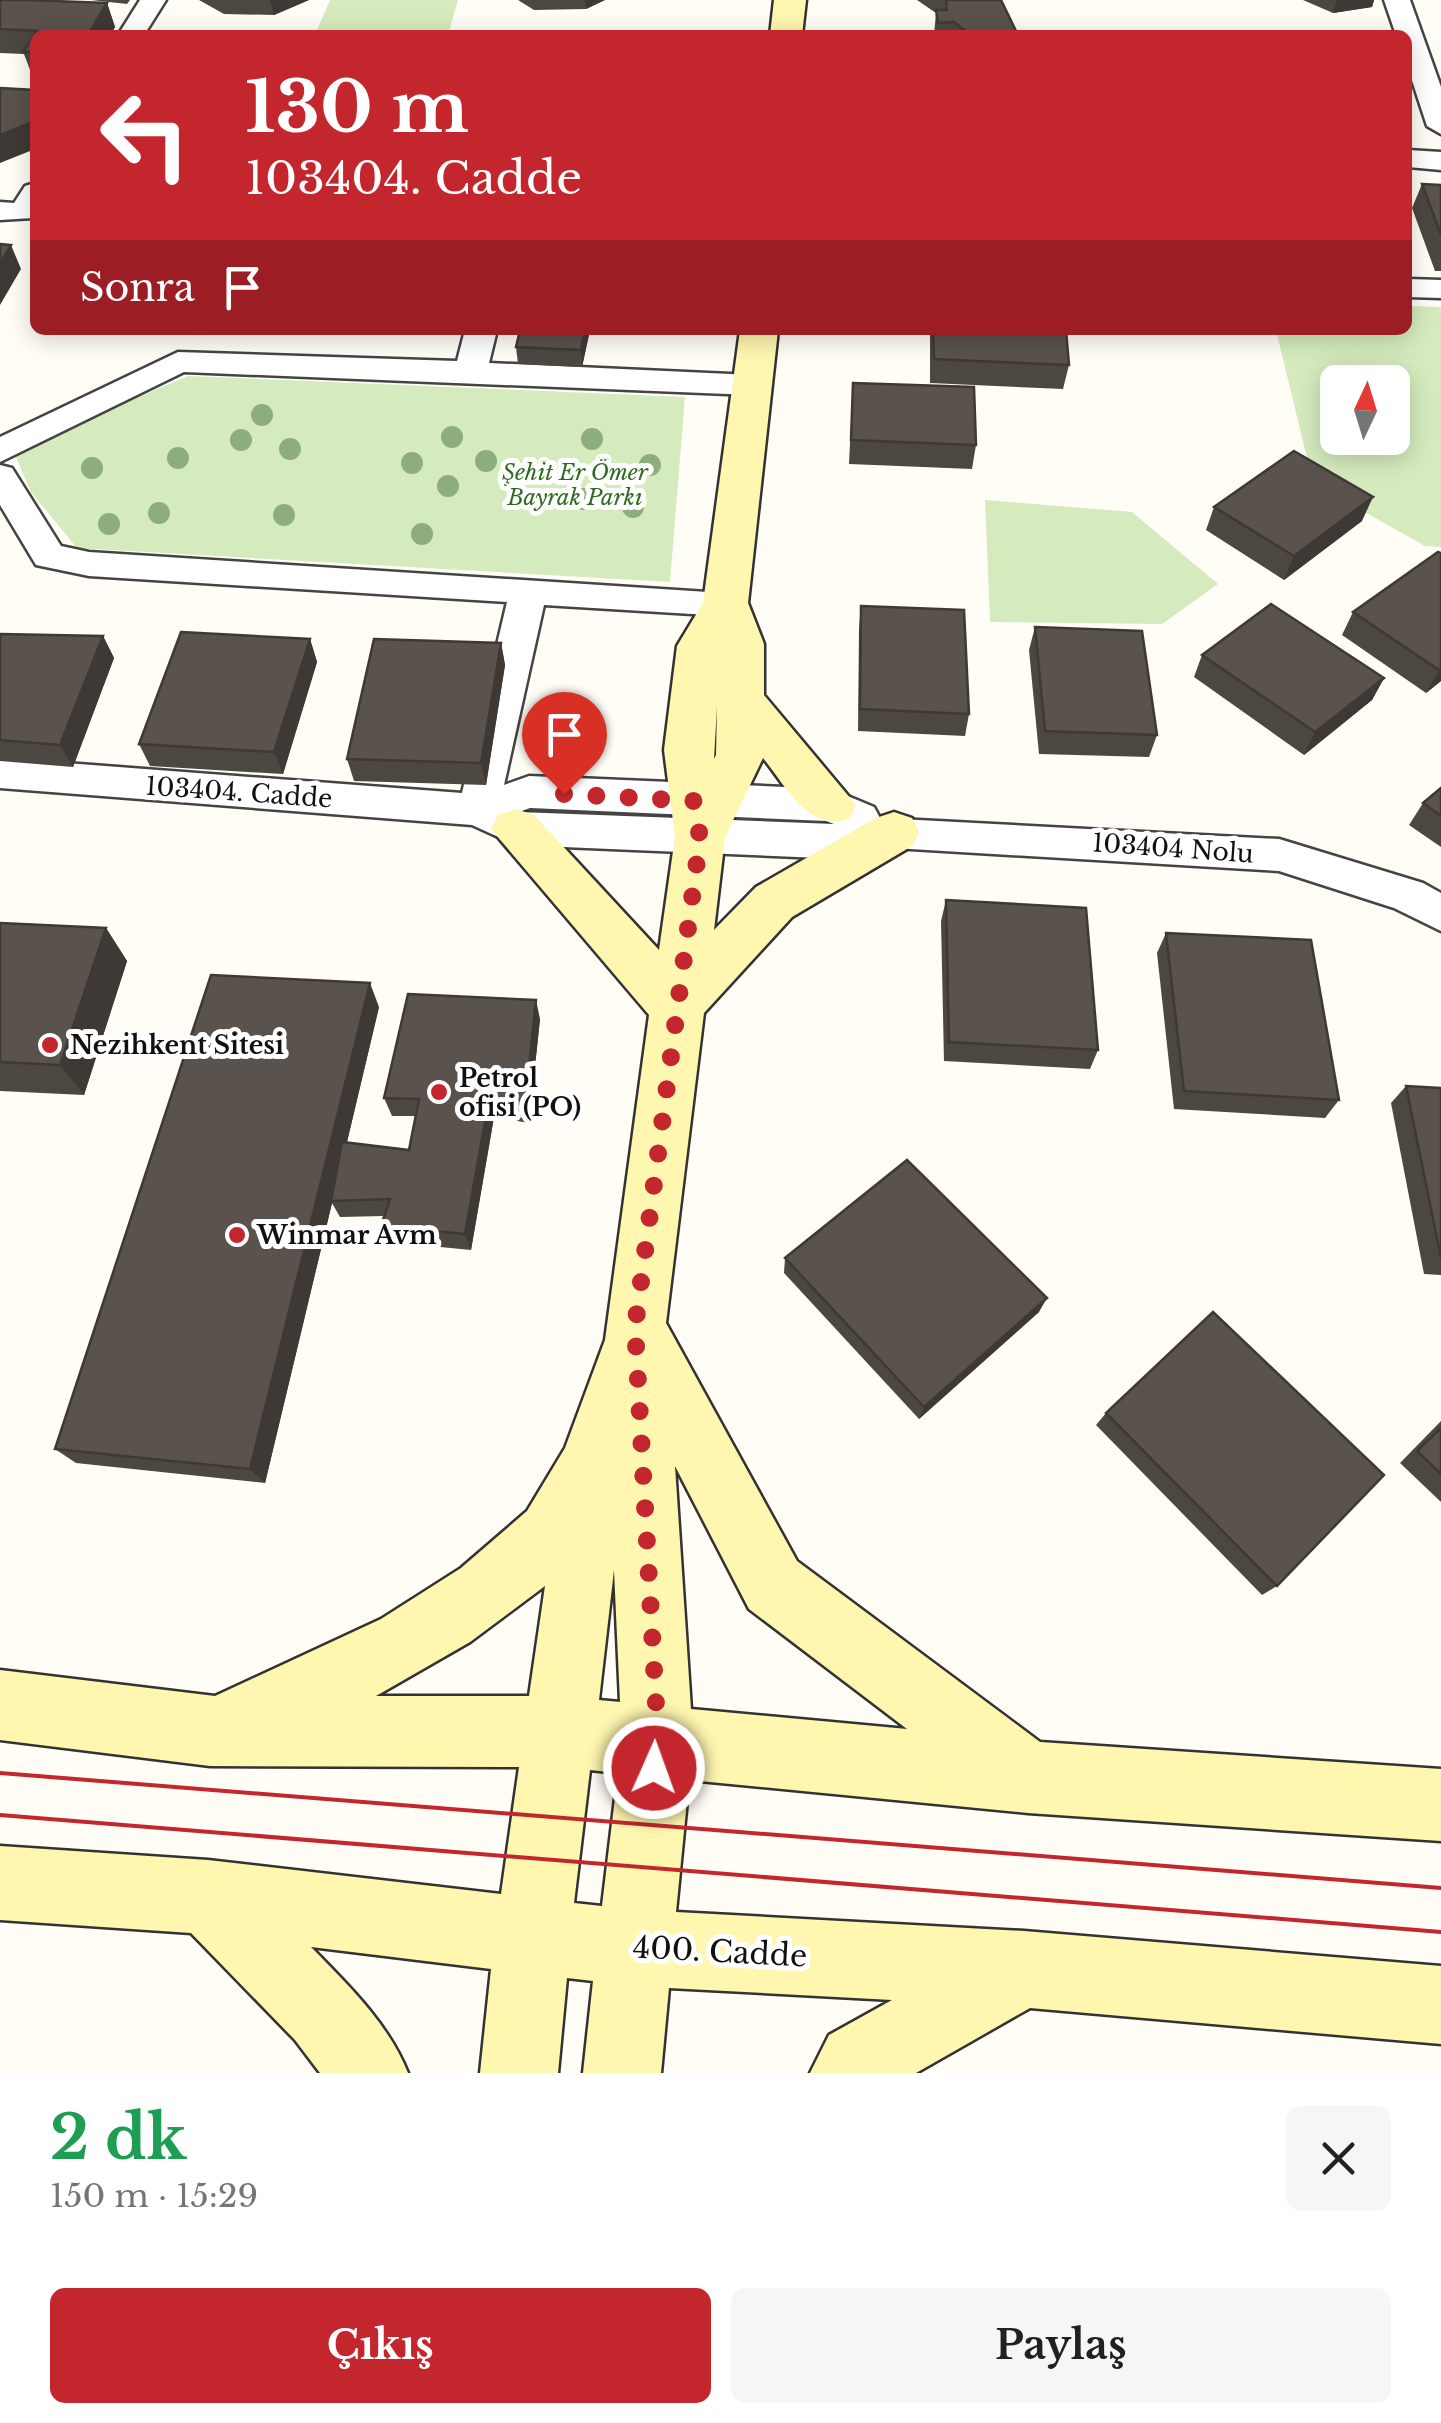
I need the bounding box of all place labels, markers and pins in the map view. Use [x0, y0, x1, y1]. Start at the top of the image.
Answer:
pin [522, 692, 607, 795]
place label: Nezihkent Sitesi [70, 1030, 284, 1061]
marker: Nezihkent Sitesi [39, 1034, 61, 1056]
place label: Petrol ofisi (PO) [459, 1063, 581, 1123]
marker: Petrol ofisi (PO) [428, 1081, 450, 1103]
place label: Winmar Avm [256, 1220, 437, 1251]
marker: Winmar Avm [226, 1224, 248, 1246]

